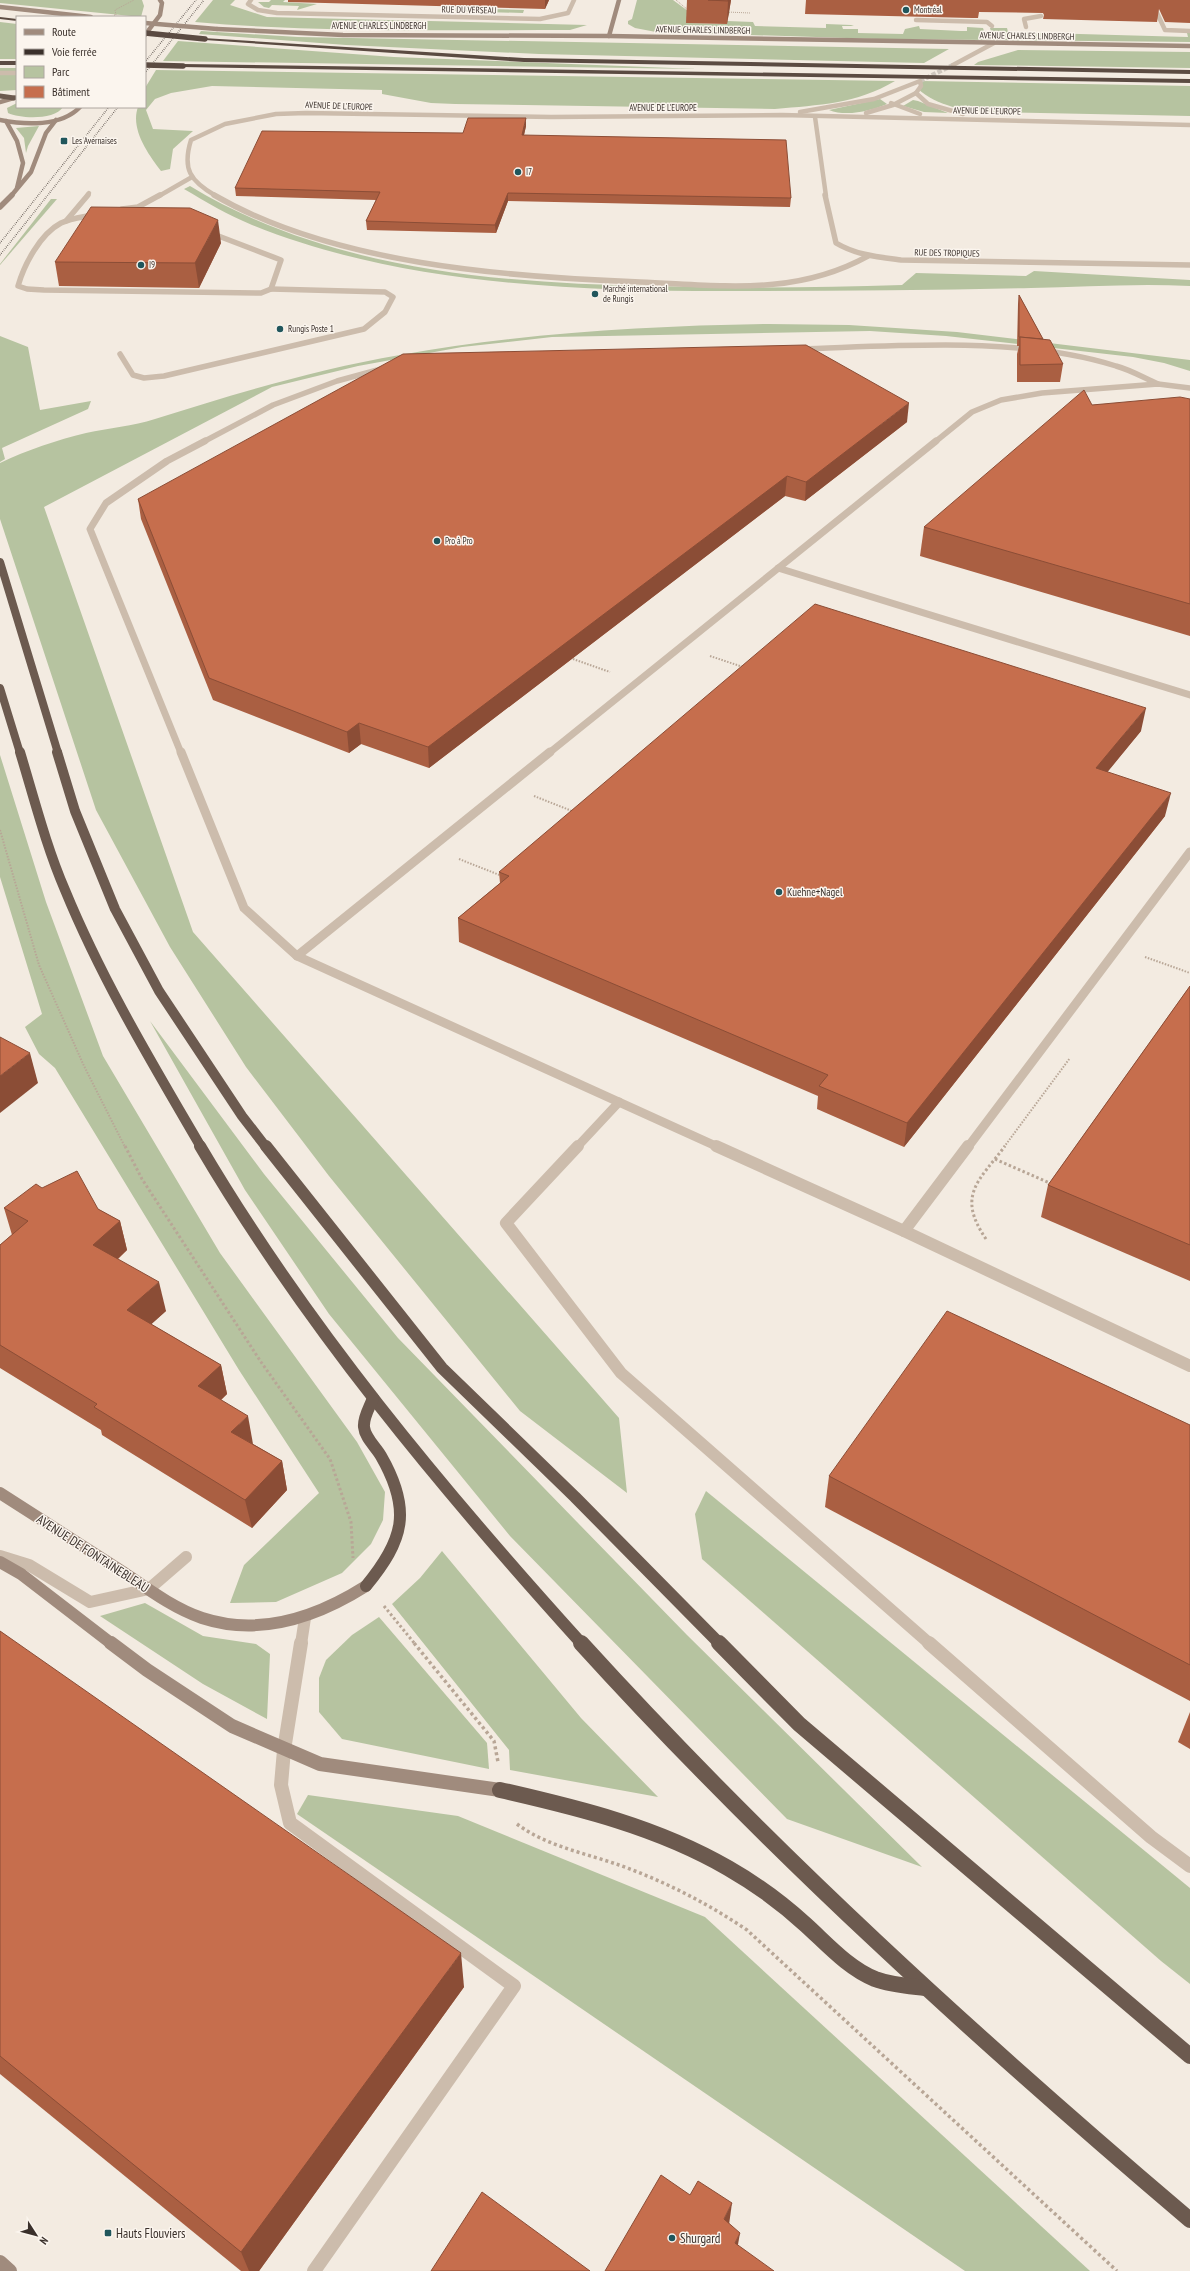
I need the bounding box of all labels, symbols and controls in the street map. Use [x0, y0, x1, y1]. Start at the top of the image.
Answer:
street label: RUE DU VERSEAU [441, 4, 497, 15]
place label: Montréal [914, 4, 943, 15]
marker: Montréal [901, 5, 911, 15]
legend [16, 16, 146, 108]
street label: AVENUE CHARLES LINDBERGH [332, 20, 427, 31]
street label: AVENUE CHARLES LINDBERGH [655, 23, 751, 36]
text: Route [52, 24, 76, 39]
street label: AVENUE CHARLES LINDBERGH [979, 29, 1075, 42]
text: Voie ferrée [51, 44, 97, 59]
text: Parc [52, 64, 70, 79]
text: Bâtiment [52, 84, 90, 99]
street label: AVENUE DE L'EUROPE [305, 99, 373, 112]
street label: AVENUE DE L'EUROPE [629, 102, 697, 113]
street label: AVENUE DE L'EUROPE [953, 104, 1021, 117]
place label: Les Avernaises [72, 135, 117, 146]
marker: Les Avernaises [59, 136, 69, 146]
place label: I7 [526, 166, 532, 177]
marker: I7 [513, 167, 523, 177]
street label: RUE DES TROPIQUES [914, 246, 980, 259]
place label: I9 [149, 259, 155, 270]
marker: I9 [136, 260, 146, 270]
place label: Marché international de Rungis [603, 283, 668, 304]
marker: Marché international de Rungis [590, 289, 600, 299]
place label: Rungis Poste 1 [288, 323, 334, 334]
marker: Rungis Poste 1 [275, 324, 285, 334]
place label: Pro à Pro [445, 535, 473, 546]
marker: Pro à Pro [432, 536, 442, 546]
place label: Kuehne+Nagel [787, 885, 843, 899]
marker: Kuehne+Nagel [774, 887, 784, 897]
street label: AVENUE DE FONTAINEBLEAU [33, 1511, 152, 1596]
north arrow [16, 2215, 56, 2255]
place label: Hauts Flouviers [116, 2225, 185, 2242]
marker: Hauts Flouviers [103, 2228, 113, 2238]
place label: Shurgard [680, 2230, 721, 2247]
marker: Shurgard [667, 2233, 677, 2243]
text: N [37, 2234, 52, 2247]

